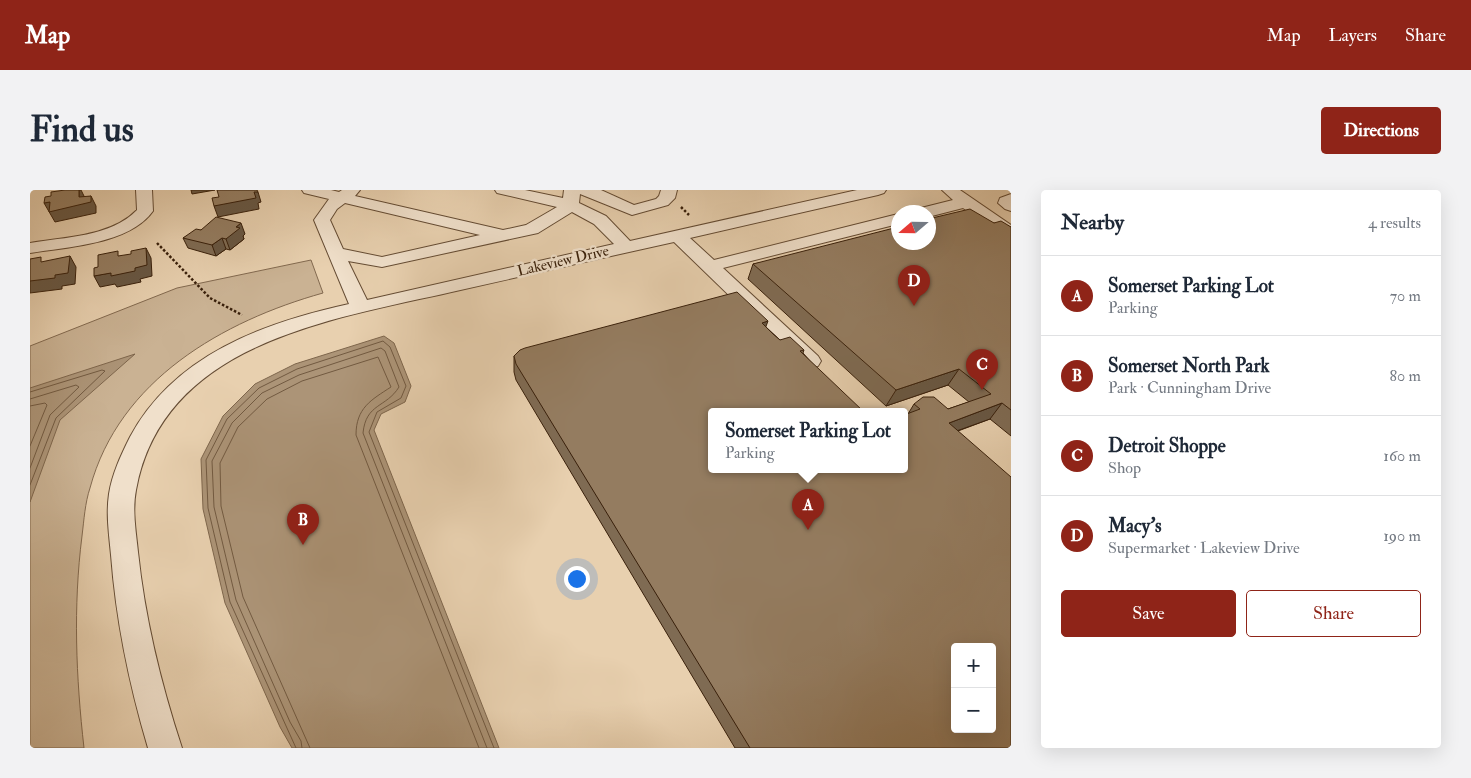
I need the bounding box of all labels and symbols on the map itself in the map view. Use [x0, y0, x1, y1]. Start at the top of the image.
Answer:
north arrow [891, 205, 936, 250]
street label: Lakeview Drive [515, 241, 611, 281]
pin: D [898, 265, 930, 306]
pin: C [966, 349, 998, 390]
pin: A [792, 489, 824, 530]
pin: B [287, 504, 319, 545]
your location [564, 566, 590, 592]

